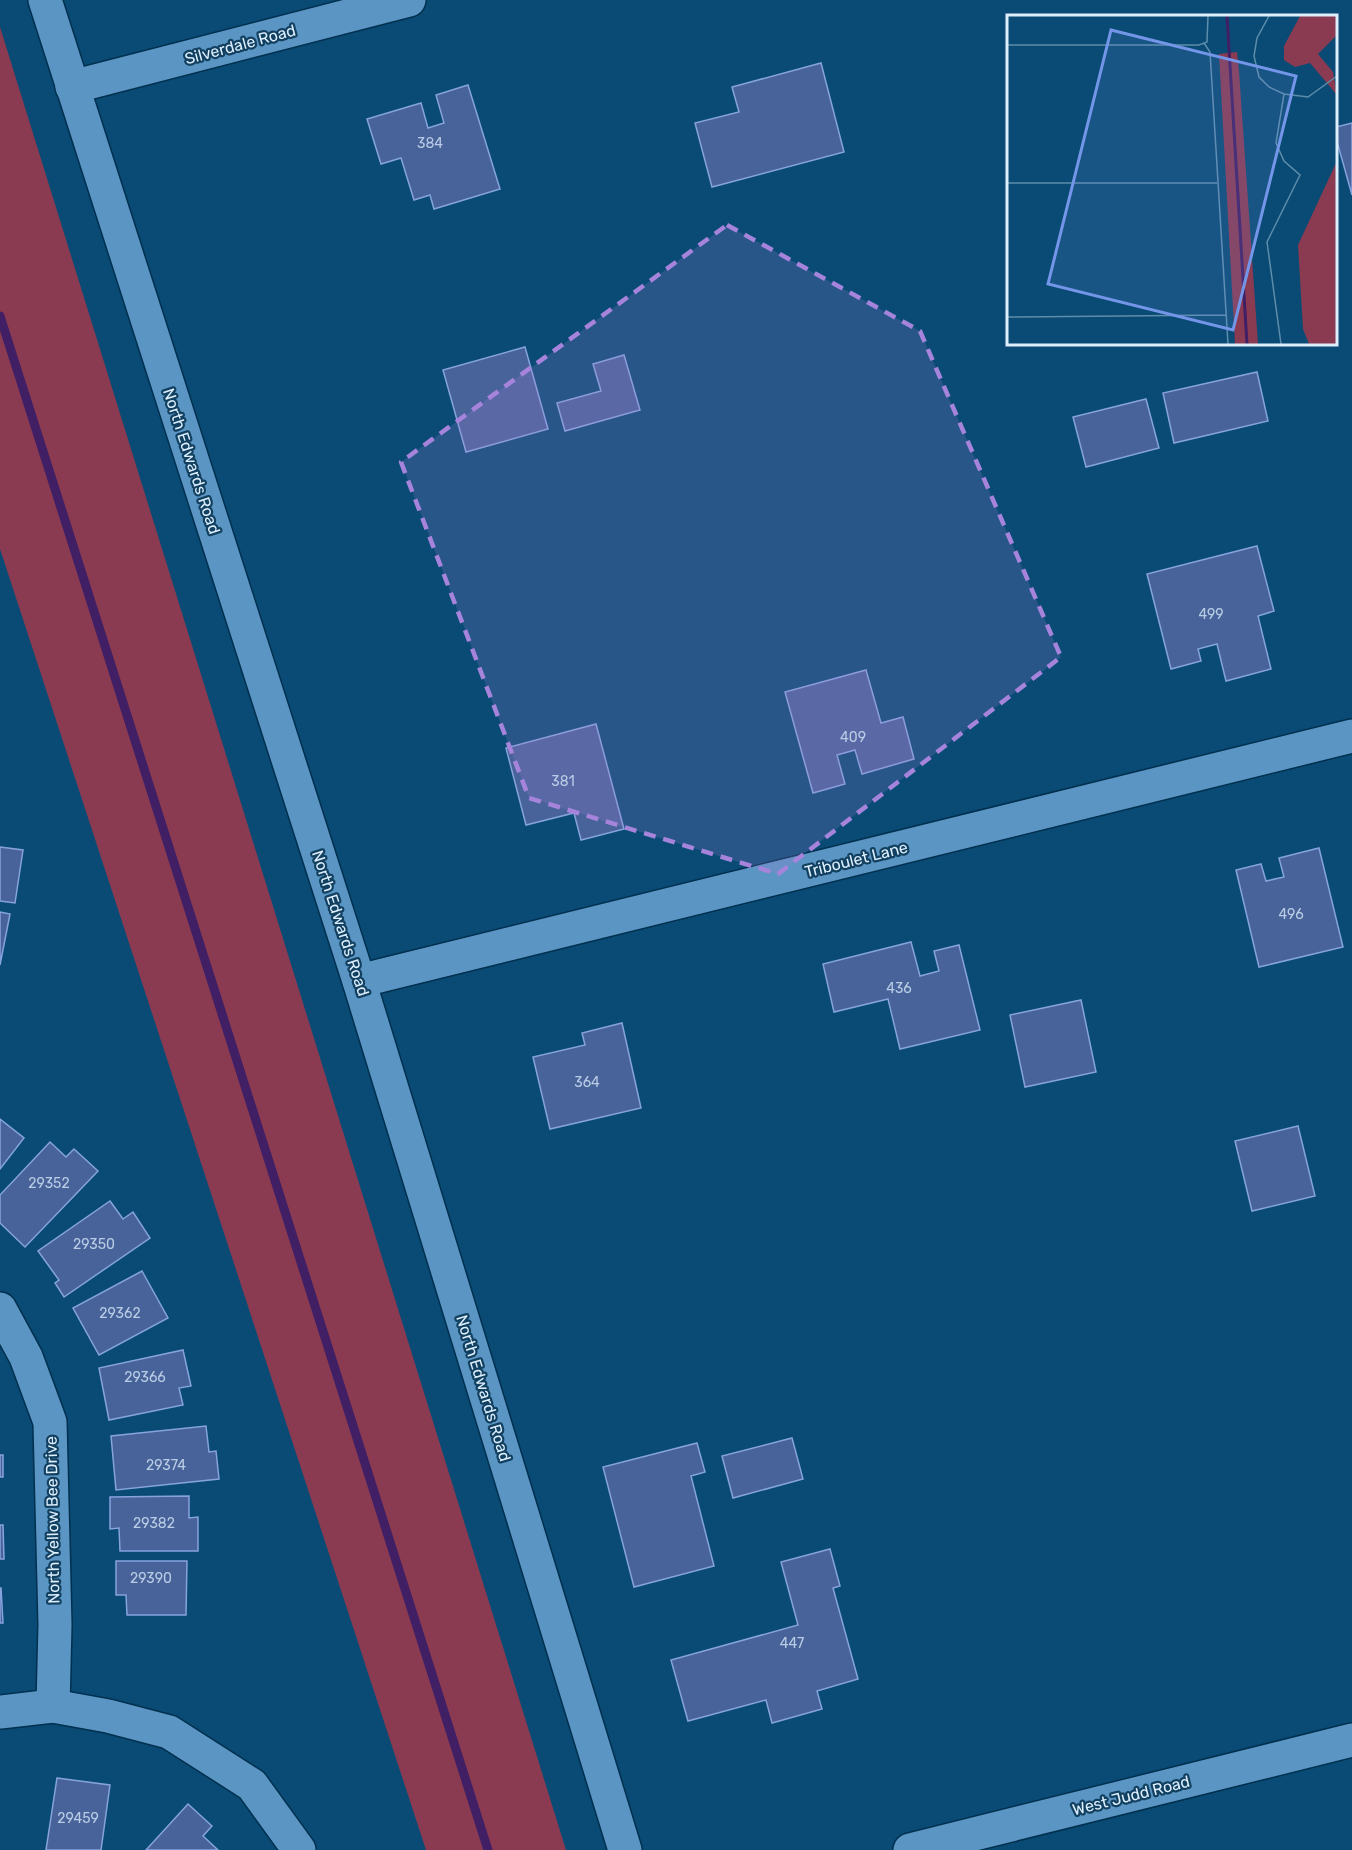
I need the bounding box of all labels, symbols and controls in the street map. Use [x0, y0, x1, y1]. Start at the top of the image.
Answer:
inset map [1007, 15, 1337, 345]
street label: Silverdale Road [183, 21, 298, 68]
house number: 384 [417, 135, 443, 152]
street label: North Edwards Road [159, 386, 224, 537]
house number: 499 [1198, 606, 1224, 623]
house number: 409 [840, 729, 866, 746]
house number: 381 [551, 773, 575, 790]
street label: Triboulet Lane [803, 837, 910, 881]
street label: North Edwards Road [308, 848, 373, 999]
house number: 496 [1278, 906, 1304, 923]
house number: 436 [886, 980, 912, 997]
house number: 364 [574, 1074, 600, 1091]
house number: 29352 [28, 1175, 70, 1192]
house number: 29350 [73, 1236, 115, 1253]
house number: 29362 [99, 1305, 141, 1322]
street label: North Edwards Road [452, 1313, 515, 1464]
house number: 29366 [124, 1369, 166, 1386]
street label: North Yellow Bee Drive [42, 1436, 63, 1604]
house number: 29374 [146, 1457, 186, 1474]
house number: 29382 [133, 1515, 175, 1532]
house number: 29390 [130, 1570, 172, 1587]
house number: 447 [780, 1635, 804, 1652]
street label: West Judd Road [1070, 1772, 1192, 1819]
house number: 29459 [57, 1810, 99, 1827]

